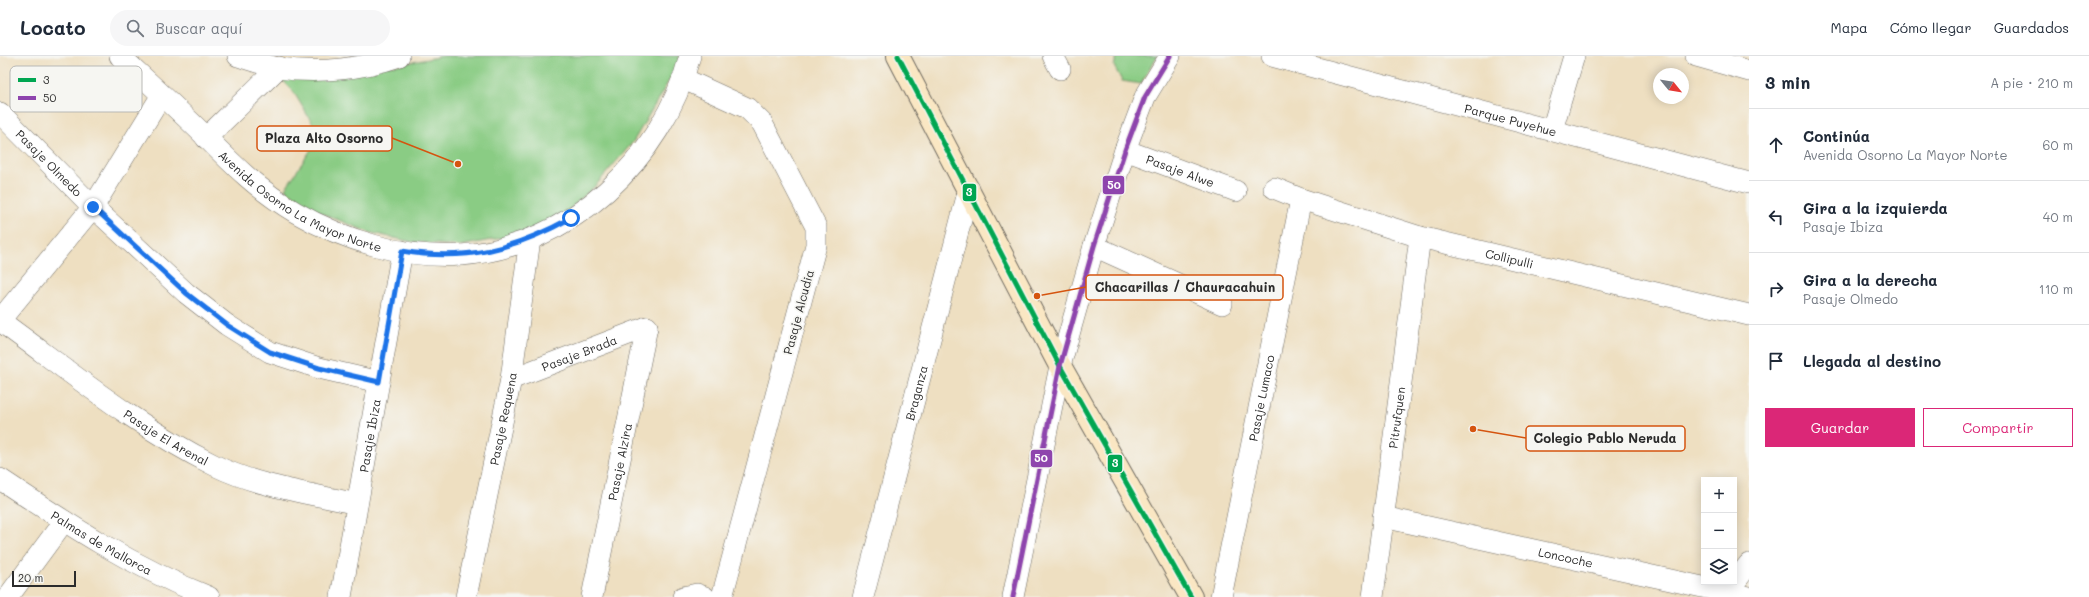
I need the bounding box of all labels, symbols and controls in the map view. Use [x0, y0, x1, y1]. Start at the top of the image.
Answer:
search box [110, 10, 390, 46]
text: Locato [20, 15, 86, 40]
icon: search [124, 17, 146, 39]
text: Buscar aquí [156, 18, 243, 38]
text: Mapa [1831, 18, 1868, 37]
text: Cómo llegar [1890, 18, 1972, 37]
text: Guardados [1994, 18, 2069, 37]
legend [10, 66, 142, 112]
north arrow [1653, 68, 1689, 104]
text: 3 min [1765, 71, 1810, 93]
text: 3 [43, 72, 50, 87]
text: A pie · 210 m [1990, 74, 2073, 91]
text: 50 [43, 90, 56, 105]
street label: Parque Puyehue [1463, 100, 1559, 139]
street label: Pasaje Olmedo [13, 126, 86, 200]
callout: Plaza Alto Osorno [257, 126, 392, 151]
text: Continúa [1803, 126, 1870, 146]
text: Plaza Alto Osorno [265, 129, 383, 146]
icon: ahead [1765, 134, 1787, 156]
text: 60 m [2043, 136, 2073, 153]
text: Avenida Osorno La Mayor Norte [1803, 146, 2008, 163]
street label: Avenida Osorno La Mayor Norte [215, 147, 383, 255]
street label: Pasaje Alwe [1144, 151, 1217, 190]
line badge: 50 [1102, 175, 1125, 195]
text: 50 [1107, 177, 1121, 192]
line badge: 3 [962, 183, 977, 202]
text: 3 [966, 184, 973, 199]
route end [84, 198, 102, 216]
text: Gira a la izquierda [1803, 198, 1948, 218]
icon: left [1765, 206, 1787, 228]
text: 40 m [2043, 208, 2073, 225]
route start [562, 209, 580, 227]
text: Pasaje Ibiza [1803, 218, 1883, 235]
street label: Collipulli [1484, 245, 1535, 272]
street label: Pasaje Alcudia [779, 268, 817, 356]
text: Gira a la derecha [1803, 270, 1937, 290]
callout: Chacarillas / Chauracahuin [1086, 275, 1283, 300]
text: Chacarillas / Chauracahuin [1095, 278, 1275, 295]
icon: right [1765, 278, 1787, 300]
text: 110 m [2039, 280, 2073, 297]
text: Pasaje Olmedo [1803, 290, 1898, 307]
street label: Pasaje Brada [539, 331, 619, 375]
icon: arrive [1765, 350, 1787, 372]
text: Llegada al destino [1803, 351, 1941, 371]
street label: Pasaje Lumaco [1245, 353, 1277, 443]
street label: Braganza [901, 364, 931, 422]
street label: Pasaje Requena [485, 371, 520, 467]
street label: Pitrufquen [1384, 386, 1408, 449]
street label: Pasaje Ibiza [355, 398, 384, 473]
street label: Pasaje El Arenal [121, 406, 211, 469]
button: Guardar [1765, 408, 1915, 447]
button: Compartir [1923, 408, 2073, 447]
street label: Pasaje Alzira [604, 422, 635, 502]
callout: Colegio Pablo Neruda [1526, 426, 1685, 451]
text: Colegio Pablo Neruda [1534, 429, 1676, 446]
line badge: 50 [1030, 449, 1053, 468]
text: 50 [1034, 450, 1048, 465]
line badge: 3 [1107, 454, 1123, 473]
text: 3 [1112, 455, 1119, 470]
map controls [1701, 477, 1737, 585]
button: + [1701, 477, 1737, 513]
street label: Palmas de Mallorca [48, 507, 155, 578]
button: − [1701, 513, 1737, 549]
street label: Loncoche [1537, 543, 1595, 571]
button: layers [1701, 549, 1737, 585]
scale bar [12, 569, 76, 588]
text: 20 m [18, 570, 43, 585]

